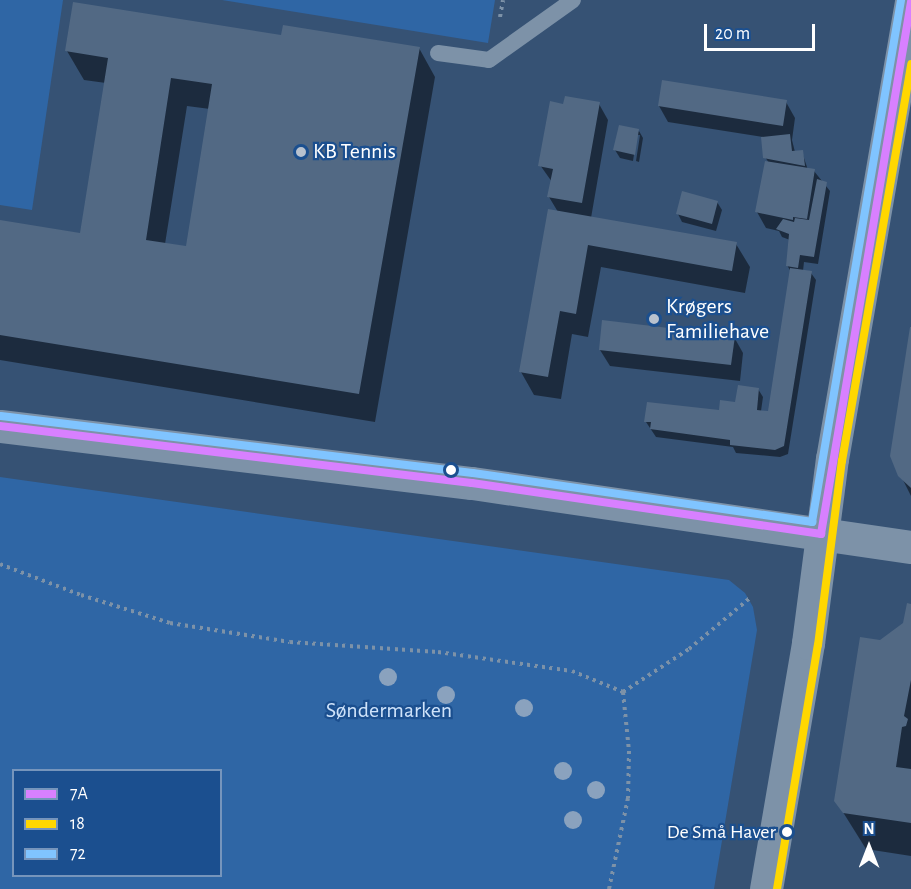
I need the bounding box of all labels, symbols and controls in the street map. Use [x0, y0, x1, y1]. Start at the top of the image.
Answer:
scale bar [707, 12, 818, 50]
text: 20 m [715, 25, 750, 43]
place label: KB Tennis [313, 139, 396, 165]
marker: KB Tennis [294, 145, 308, 159]
place label: Krøgers Familiehave [666, 293, 769, 344]
marker: Krøgers Familiehave [647, 312, 661, 326]
unlabelled marker [445, 464, 457, 476]
park label: Søndermarken [326, 698, 452, 724]
legend [12, 769, 222, 877]
text: 7A [70, 785, 88, 803]
text: 18 [70, 815, 85, 833]
north arrow [839, 817, 899, 877]
place label: De Små Haver [667, 820, 776, 844]
text: N [863, 821, 875, 837]
marker: De Små Haver [781, 826, 793, 838]
text: 72 [70, 845, 86, 863]

